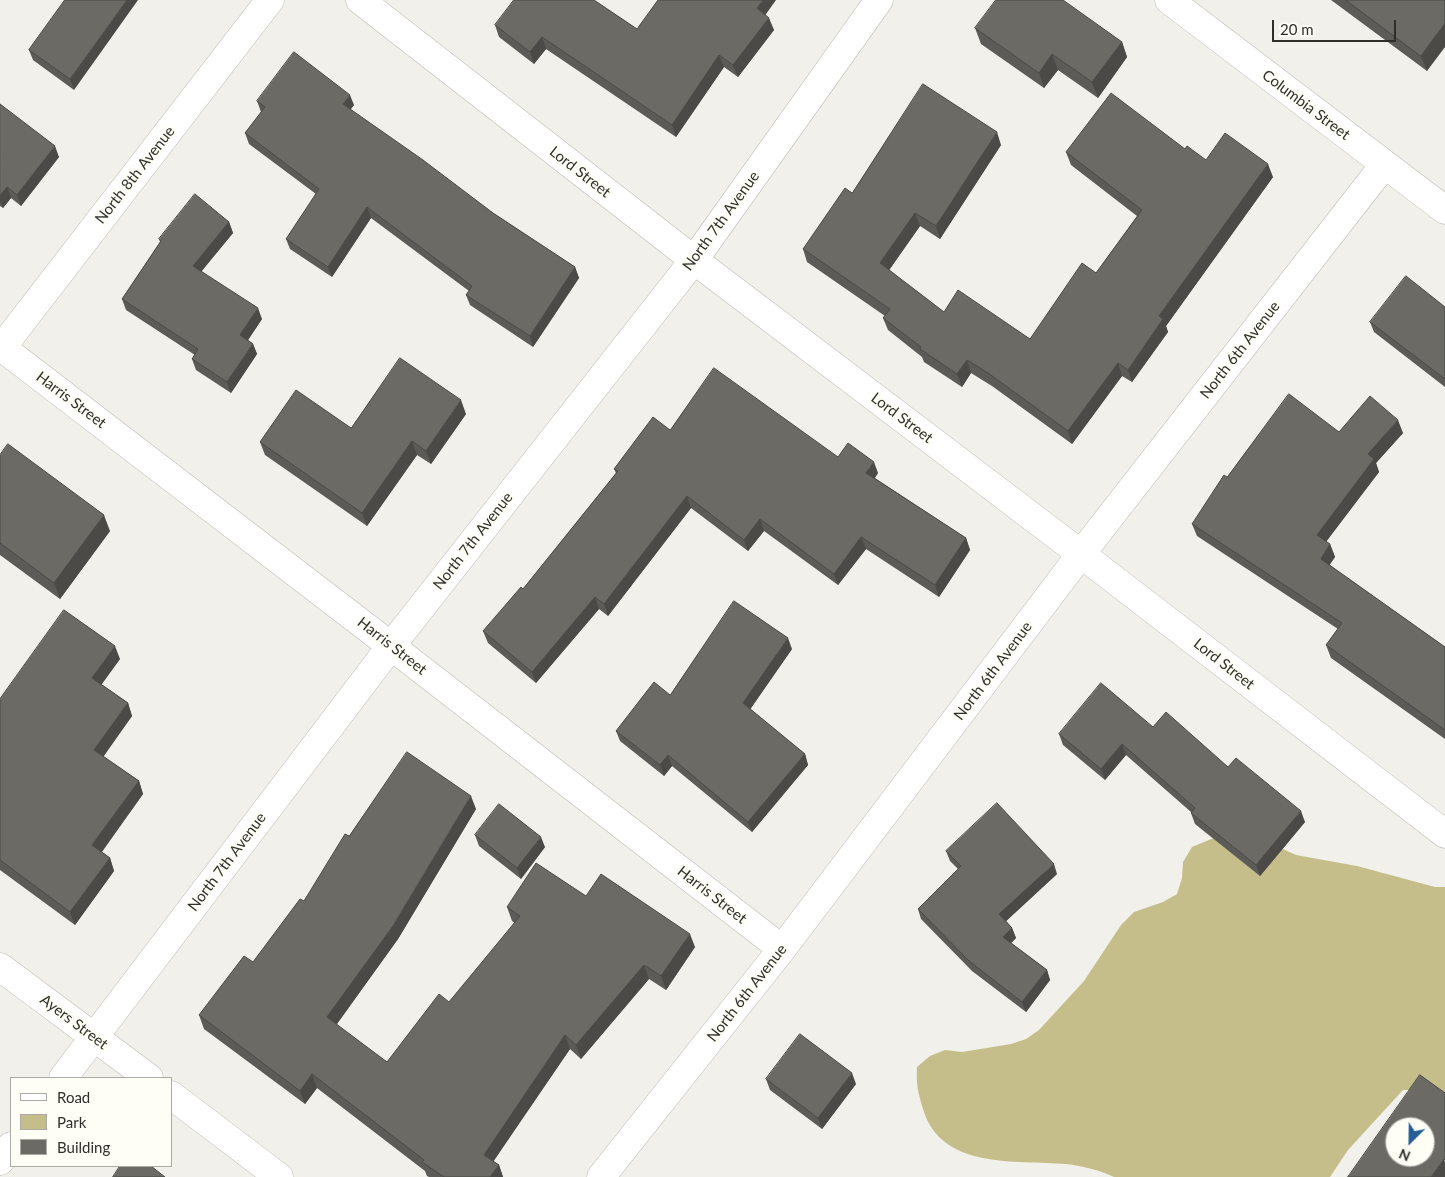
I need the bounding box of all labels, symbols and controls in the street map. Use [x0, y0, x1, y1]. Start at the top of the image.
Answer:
scale bar [1275, 10, 1399, 42]
text: 20 m [1280, 20, 1314, 38]
street label: Columbia Street [1258, 66, 1354, 144]
street label: North 8th Avenue [91, 123, 179, 227]
street label: Lord Street [546, 143, 614, 201]
street label: North 7th Avenue [679, 168, 763, 274]
street label: North 6th Avenue [1196, 298, 1284, 402]
street label: Harris Street [32, 368, 110, 432]
street label: Lord Street [868, 389, 936, 447]
street label: North 7th Avenue [429, 489, 517, 593]
street label: Harris Street [354, 613, 430, 679]
street label: North 6th Avenue [950, 618, 1036, 724]
street label: Lord Street [1190, 635, 1258, 693]
street label: North 7th Avenue [184, 809, 270, 915]
street label: Harris Street [674, 862, 750, 928]
street label: North 6th Avenue [703, 941, 791, 1045]
street label: Ayers Street [37, 991, 111, 1053]
legend [10, 1077, 172, 1167]
text: Road [57, 1088, 90, 1106]
text: Park [57, 1113, 86, 1131]
north arrow [1385, 1117, 1435, 1167]
text: Building [57, 1138, 110, 1156]
text: N [1396, 1145, 1413, 1165]

